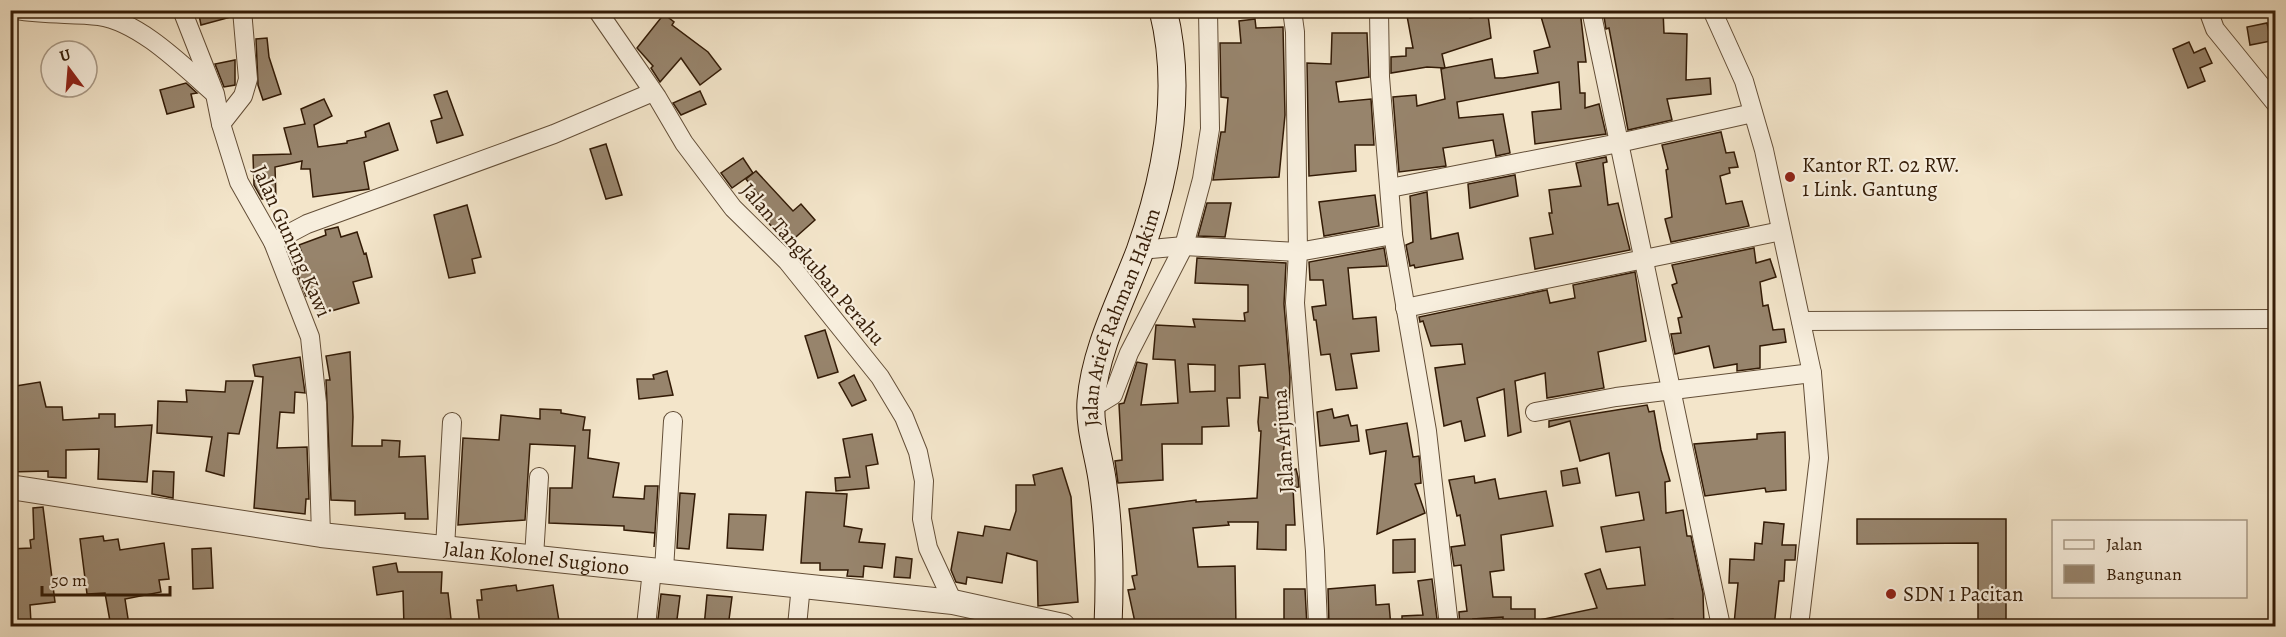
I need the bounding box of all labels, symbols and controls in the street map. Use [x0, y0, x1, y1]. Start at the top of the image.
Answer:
north arrow [39, 39, 99, 99]
text: U [57, 43, 74, 68]
place label: Kantor RT. 02 RW. 1 Link. Gantung [1802, 151, 1960, 203]
street label: Jalan Gunung Kawi [246, 161, 338, 322]
marker: Kantor RT. 02 RW. 1 Link. Gantung [1783, 170, 1797, 184]
street label: Jalan Tangkuban Perahu [735, 177, 892, 352]
street label: Jalan Arief Rahman Hakim [1077, 205, 1167, 428]
street label: Jalan Arjuna [1265, 388, 1301, 494]
legend [2052, 520, 2247, 598]
text: Jalan [2106, 532, 2143, 556]
street label: Jalan Kolonel Sugiono [442, 534, 631, 582]
scale bar [42, 559, 170, 597]
text: Bangunan [2106, 562, 2182, 586]
text: 50 m [51, 568, 87, 592]
place label: SDN 1 Pacitan [1903, 580, 2023, 608]
marker: SDN 1 Pacitan [1884, 587, 1898, 601]

